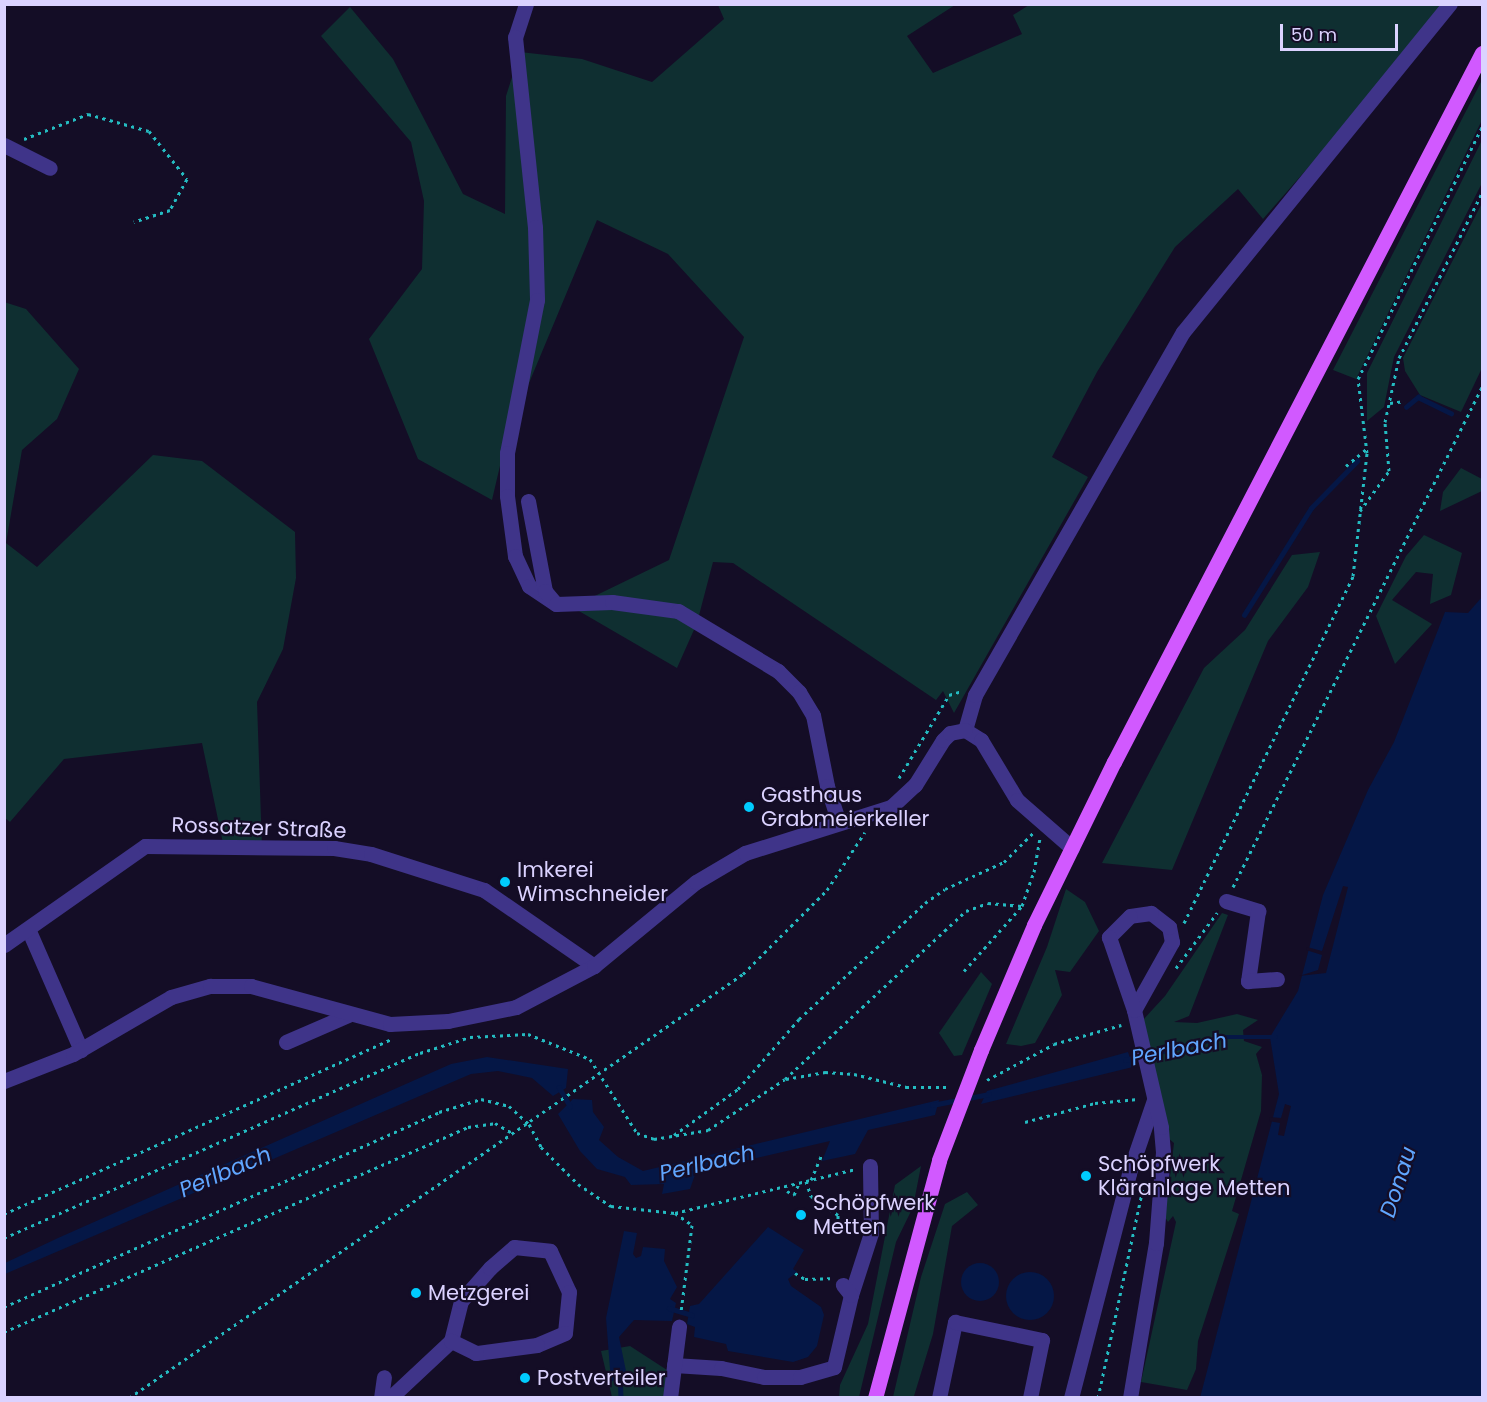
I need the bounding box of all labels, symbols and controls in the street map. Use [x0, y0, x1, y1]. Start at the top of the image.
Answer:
scale bar [1283, 12, 1402, 50]
text: 50 m [1291, 22, 1337, 47]
place label: Gasthaus Grabmeierkeller [761, 782, 929, 832]
marker: Gasthaus Grabmeierkeller [742, 800, 756, 814]
street label: Rossatzer Straße [171, 812, 347, 844]
place label: Imkerei Wimschneider [517, 857, 668, 907]
marker: Imkerei Wimschneider [498, 875, 512, 889]
water label: Perlbach [1129, 1027, 1229, 1071]
water label: Perlbach [657, 1139, 757, 1187]
water label: Perlbach [175, 1141, 275, 1203]
water label: Donau [1374, 1143, 1422, 1221]
place label: Schöpfwerk Kläranlage Metten [1098, 1151, 1290, 1201]
marker: Schöpfwerk Kläranlage Metten [1079, 1169, 1093, 1183]
place label: Schöpfwerk Metten [813, 1190, 935, 1240]
marker: Schöpfwerk Metten [794, 1208, 808, 1222]
place label: Metzgerei [428, 1280, 530, 1306]
marker: Metzgerei [409, 1286, 423, 1300]
place label: Postverteiler [537, 1365, 666, 1391]
marker: Postverteiler [518, 1371, 532, 1385]

